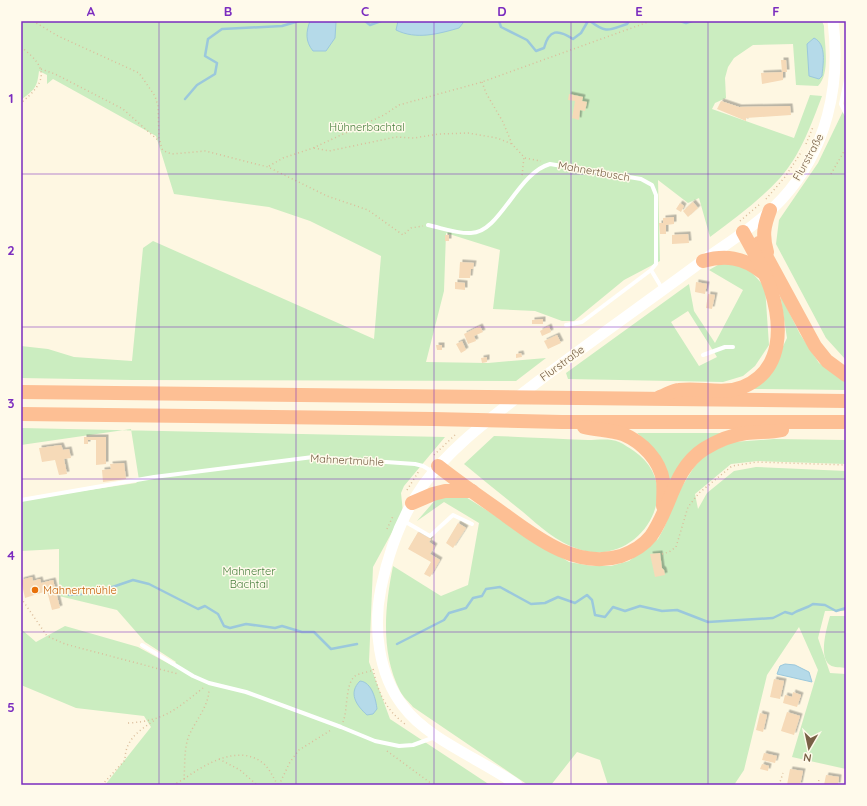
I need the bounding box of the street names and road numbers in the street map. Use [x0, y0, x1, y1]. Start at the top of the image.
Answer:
street label: Flurstraße [789, 131, 827, 183]
street label: Mahnertbusch [557, 158, 631, 184]
street label: Flurstraße [537, 342, 587, 384]
street label: Mahnertmühle [310, 451, 384, 469]

